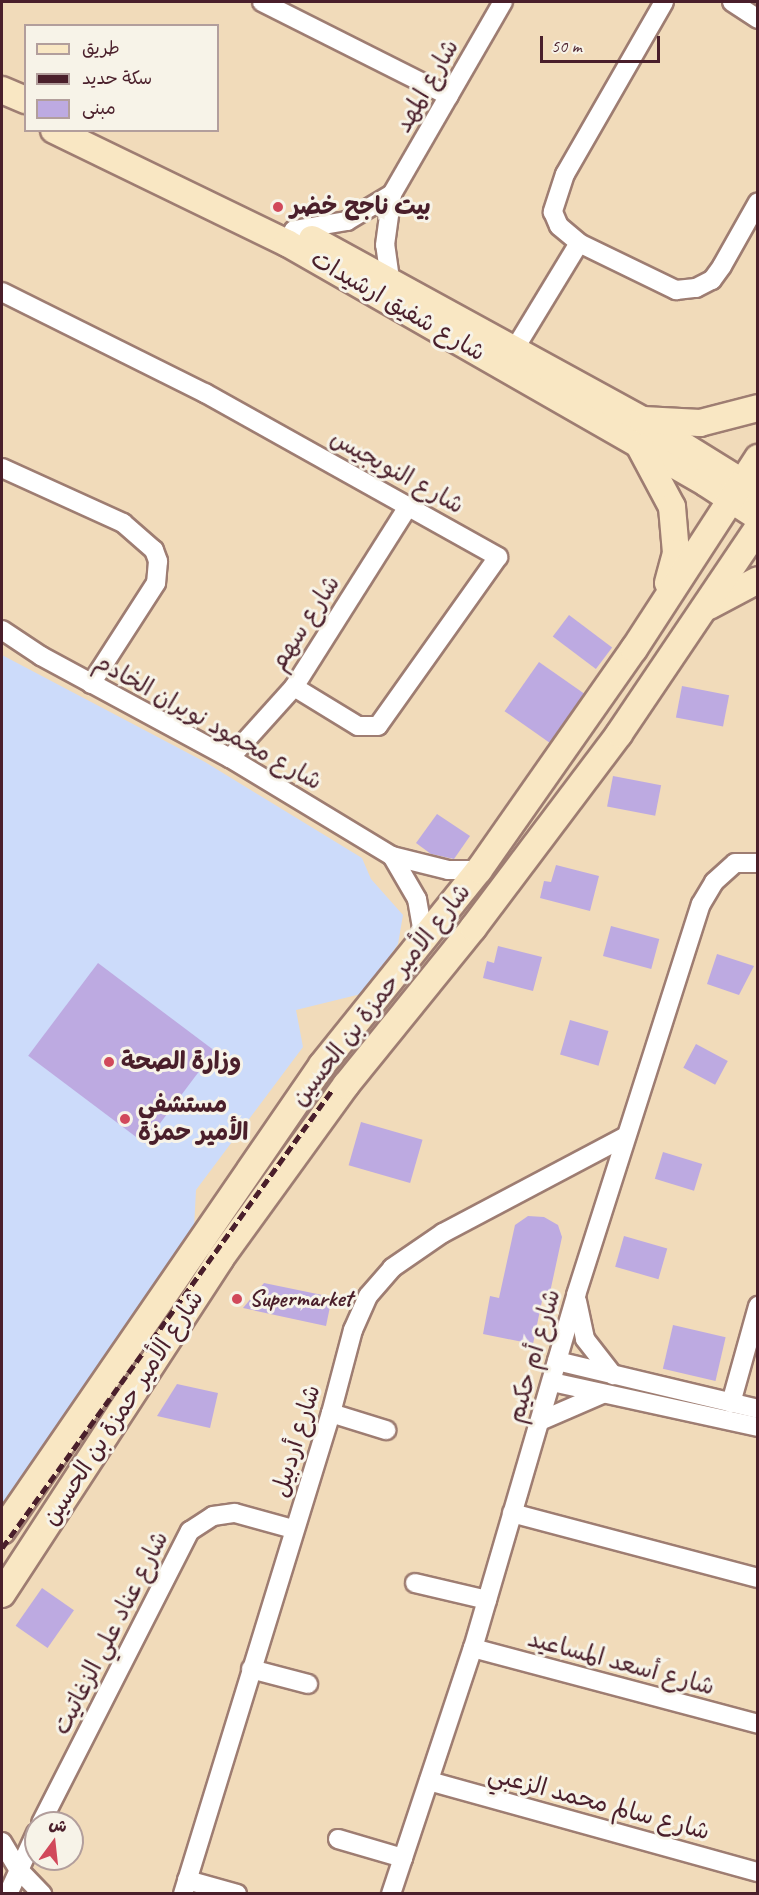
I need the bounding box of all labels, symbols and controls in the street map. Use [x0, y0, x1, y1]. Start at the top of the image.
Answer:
legend [24, 24, 219, 132]
scale bar [543, 24, 663, 62]
street label: شارع المهد [389, 34, 465, 138]
text: 50 m [551, 35, 582, 57]
text: طريق [82, 37, 120, 59]
text: سكة حديد [82, 67, 152, 89]
text: مبنى [82, 97, 116, 119]
place label: بيت ناجح خضر [290, 193, 431, 221]
marker: بيت ناجح خضر [271, 200, 285, 214]
street label: شارع شفيق ارشيدات [306, 244, 490, 368]
street label: شارع النويجيس [325, 424, 469, 520]
street label: شارع سهم [264, 570, 346, 676]
street label: شارع محمود نويران الخادم [89, 647, 327, 797]
street label: شارع الأمير حمزة بن الحسين [285, 878, 477, 1112]
place label: وزارة الصحة [121, 1048, 241, 1076]
marker: وزارة الصحة [102, 1055, 116, 1069]
place label: مستشفى الأمير حمزة [138, 1091, 248, 1147]
marker: مستشفى الأمير حمزة [116, 1110, 134, 1128]
street label: شارع الأمير حمزة بن الحسين [36, 1285, 210, 1531]
place label: Supermarket [249, 1285, 352, 1313]
street label: شارع أم حكيم [501, 1286, 567, 1426]
marker: Supermarket [230, 1292, 244, 1306]
street label: شارع أردبيل [265, 1381, 327, 1501]
street label: شارع عناد علي الزغاتيت [47, 1526, 175, 1740]
street label: شارع أسعد المساعيد [525, 1624, 717, 1702]
street label: شارع سالم محمد الزعبي [485, 1760, 713, 1846]
north arrow [24, 1811, 84, 1871]
text: ش [47, 1814, 69, 1837]

